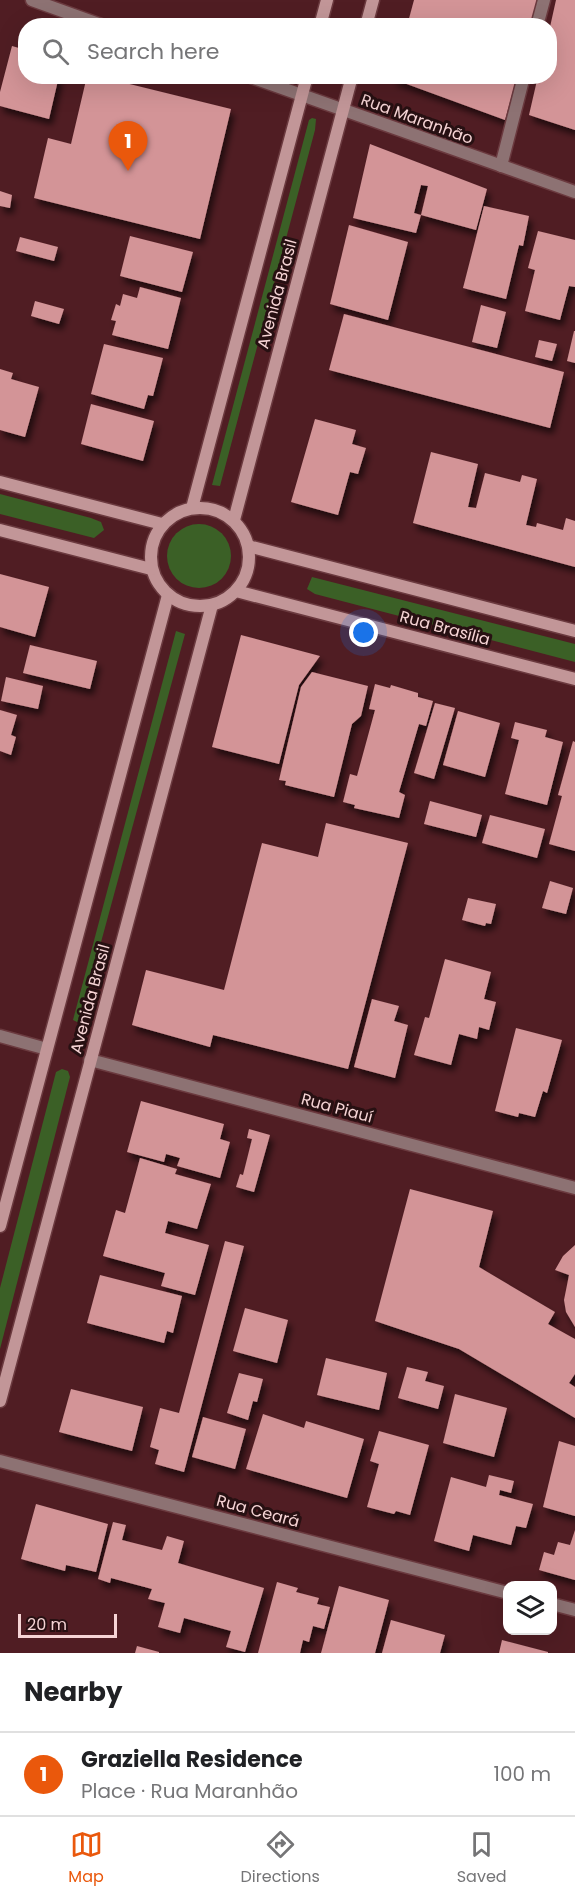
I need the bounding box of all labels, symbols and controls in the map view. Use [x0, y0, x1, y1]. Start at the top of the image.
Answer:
search box [18, 18, 557, 84]
icon: search [39, 35, 72, 68]
text: Search here [87, 36, 220, 67]
street label: Rua Maranhão [358, 88, 476, 150]
pin: 1 [108, 122, 148, 171]
street label: Avenida Brasil [251, 237, 303, 351]
street label: Rua Brasília [397, 605, 493, 651]
your location [349, 618, 378, 647]
street label: Avenida Brasil [64, 942, 116, 1056]
street label: Rua Piauí [299, 1087, 375, 1129]
street label: Rua Ceará [214, 1489, 302, 1533]
map controls [503, 1581, 557, 1635]
button: layers [503, 1581, 557, 1635]
scale bar [18, 1611, 117, 1638]
text: 20 m [27, 1613, 67, 1636]
text: Nearby [24, 1674, 122, 1710]
text: Graziella Residence [81, 1744, 303, 1775]
text: 1 [40, 1760, 47, 1788]
text: 100 m [494, 1760, 551, 1788]
text: Place · Rua Maranhão [81, 1777, 298, 1805]
tab: Map [68, 1828, 104, 1889]
tab: Directions [241, 1828, 320, 1889]
tab: Saved [457, 1828, 507, 1889]

